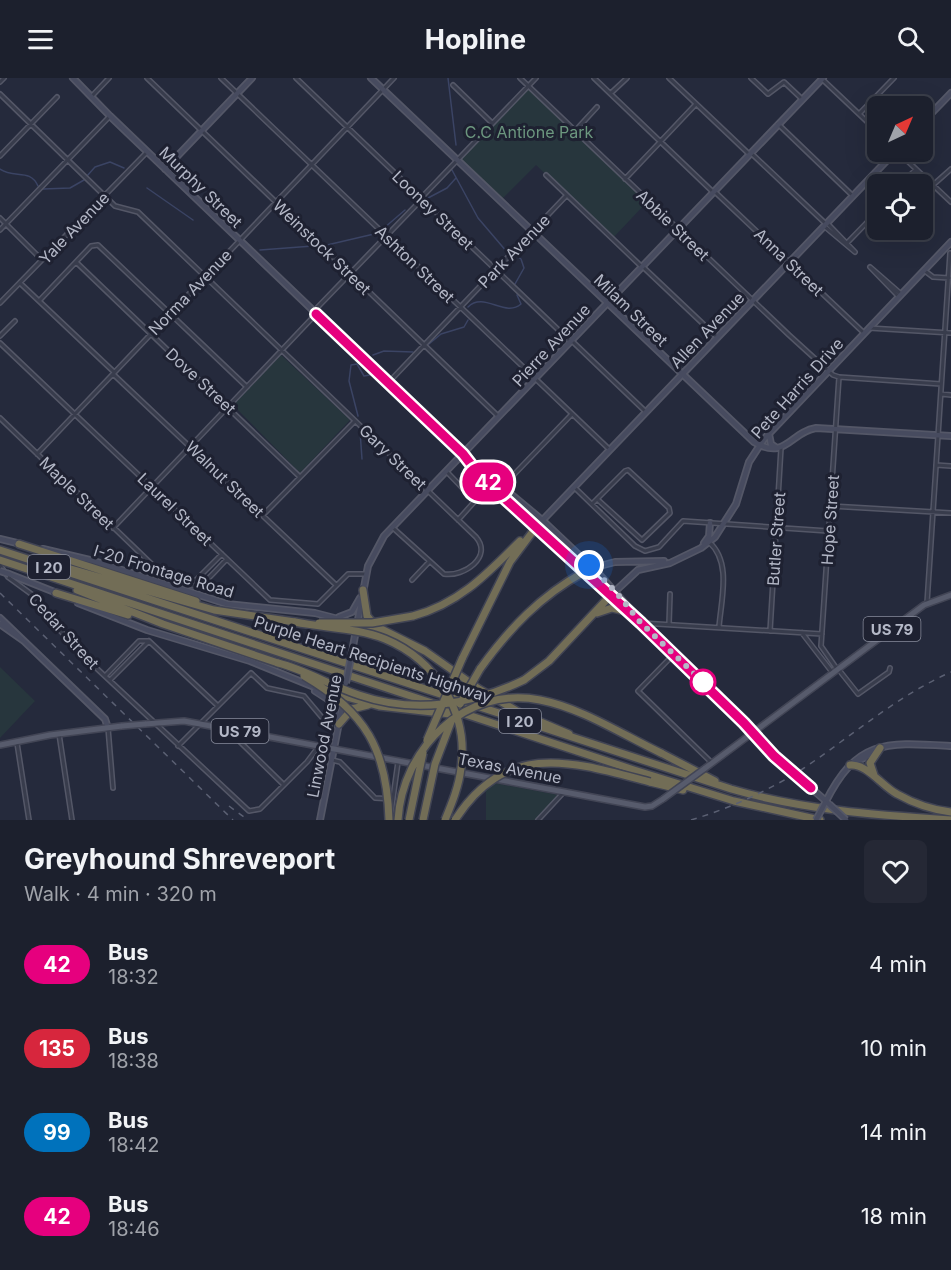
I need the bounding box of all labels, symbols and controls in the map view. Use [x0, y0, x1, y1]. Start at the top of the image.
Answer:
icon: menu [24, 23, 57, 56]
text: Hopline [425, 23, 526, 56]
icon: search [894, 23, 927, 56]
north arrow [867, 96, 933, 162]
map controls [867, 96, 933, 240]
park label: C.C Antione Park [465, 122, 593, 142]
street label: Murphy Street [155, 142, 247, 232]
street label: Looney Street [388, 166, 478, 254]
button: locate [867, 174, 933, 240]
street label: Abbie Street [632, 185, 714, 265]
street label: Yale Avenue [35, 188, 113, 268]
street label: Weinstock Street [269, 195, 375, 299]
street label: Park Avenue [474, 210, 554, 292]
street label: Ashton Street [371, 221, 459, 307]
street label: Anna Street [750, 224, 828, 300]
street label: Norma Avenue [144, 245, 236, 339]
street label: Milam Street [590, 270, 672, 350]
street label: Allen Avenue [666, 288, 748, 372]
street label: Pierre Avenue [508, 300, 594, 390]
street label: Pete Harris Drive [747, 334, 847, 442]
street label: Dove Street [162, 344, 240, 418]
street label: Gary Street [355, 420, 431, 494]
street label: Walnut Street [182, 437, 268, 521]
street label: Maple Street [35, 452, 119, 534]
line badge: 42 [461, 462, 515, 502]
street label: Laurel Street [133, 468, 217, 550]
text: 42 [474, 470, 502, 495]
street label: Hope Street [817, 474, 843, 566]
street label: Butler Street [763, 491, 789, 587]
street label: I-20 Frontage Road [91, 540, 237, 602]
your location [574, 550, 604, 580]
road number: I 20 [28, 555, 70, 579]
street label: Cedar Street [25, 589, 103, 673]
street label: Purple Heart Recipients Highway [252, 611, 494, 707]
road number: US 79 [864, 617, 920, 641]
unlabelled marker [690, 669, 716, 695]
street label: Linwood Avenue [302, 673, 346, 799]
road number: I 20 [499, 709, 541, 733]
road number: US 79 [212, 719, 268, 743]
street label: Texas Avenue [457, 748, 563, 788]
button: heart [864, 840, 927, 903]
text: Greyhound Shreveport [24, 842, 335, 876]
text: Walk · 4 min · 320 m [24, 882, 217, 906]
text: Bus [108, 939, 149, 965]
text: 4 min [869, 951, 927, 977]
text: 42 [43, 952, 71, 977]
text: 18:32 [108, 965, 159, 989]
text: Bus [108, 1023, 149, 1049]
text: 10 min [860, 1035, 927, 1061]
text: 135 [39, 1036, 75, 1061]
text: 18:38 [108, 1049, 159, 1073]
text: Bus [108, 1107, 149, 1133]
text: 14 min [860, 1119, 927, 1145]
text: 99 [43, 1120, 71, 1145]
text: 18:42 [108, 1133, 159, 1157]
text: Bus [108, 1191, 149, 1217]
text: 18 min [861, 1203, 927, 1229]
text: 42 [43, 1204, 71, 1229]
text: 18:46 [108, 1217, 160, 1241]

